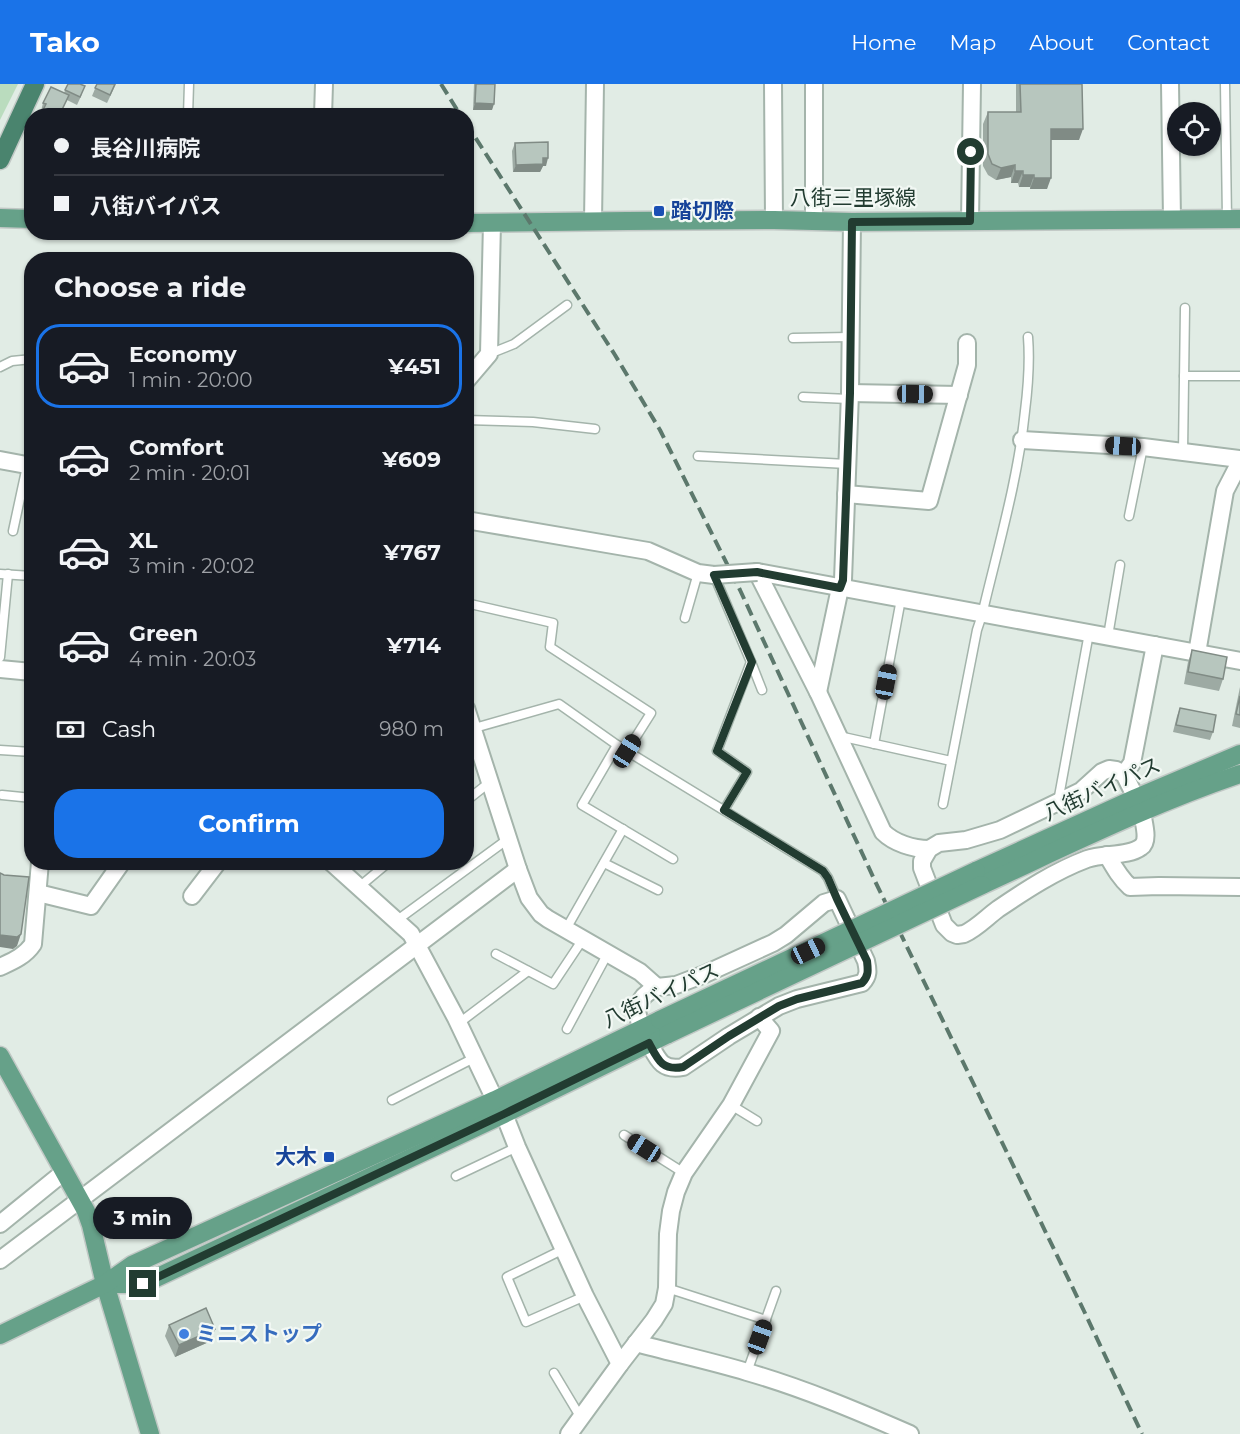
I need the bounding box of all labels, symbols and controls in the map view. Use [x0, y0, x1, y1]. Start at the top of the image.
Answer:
text: Tako [30, 25, 100, 59]
text: Home [851, 30, 916, 55]
text: Map [949, 30, 996, 55]
text: About [1029, 30, 1094, 55]
text: Contact [1127, 30, 1210, 55]
map controls [1167, 102, 1221, 156]
button: locate [1167, 102, 1221, 156]
text: 長谷川病院 [90, 135, 200, 162]
route start [957, 138, 984, 165]
street label: 八街三里塚線 [790, 185, 916, 210]
text: 八街バイパス [90, 193, 222, 220]
place label: 踏切際 [671, 198, 734, 223]
marker: 踏切際 [652, 204, 666, 218]
text: Choose a ride [54, 271, 246, 304]
icon: car [57, 339, 111, 393]
text: Economy [129, 341, 237, 368]
text: ¥451 [388, 353, 441, 380]
text: 1 min · 20:00 [129, 368, 252, 392]
car [897, 385, 933, 403]
icon: car [57, 432, 111, 486]
text: Comfort [129, 434, 224, 461]
car [1105, 436, 1141, 456]
text: ¥609 [382, 446, 441, 473]
text: 2 min · 20:01 [129, 461, 251, 485]
icon: car [57, 525, 111, 579]
text: XL [129, 527, 158, 554]
text: ¥767 [384, 539, 441, 566]
text: 3 min · 20:02 [129, 554, 255, 578]
icon: car [57, 618, 111, 672]
text: Green [129, 620, 198, 647]
text: ¥714 [387, 632, 441, 659]
text: 4 min · 20:03 [129, 647, 256, 671]
car [874, 663, 898, 701]
icon: cash [54, 713, 87, 746]
text: Cash [102, 716, 156, 743]
text: 980 m [379, 717, 444, 741]
car [610, 731, 644, 771]
street label: 八街バイパス [1039, 752, 1164, 826]
button: Confirm [54, 789, 444, 858]
car [788, 935, 828, 967]
street label: 八街バイパス [599, 957, 723, 1032]
car [624, 1131, 664, 1165]
place label: 大木 [275, 1144, 317, 1169]
marker: 大木 [322, 1150, 336, 1164]
callout: 3 min [94, 1197, 192, 1239]
text: 3 min [113, 1206, 172, 1230]
route end [129, 1270, 156, 1297]
car [745, 1317, 775, 1357]
place label: ミニストップ [196, 1321, 322, 1346]
marker: ミニストップ [177, 1327, 191, 1341]

